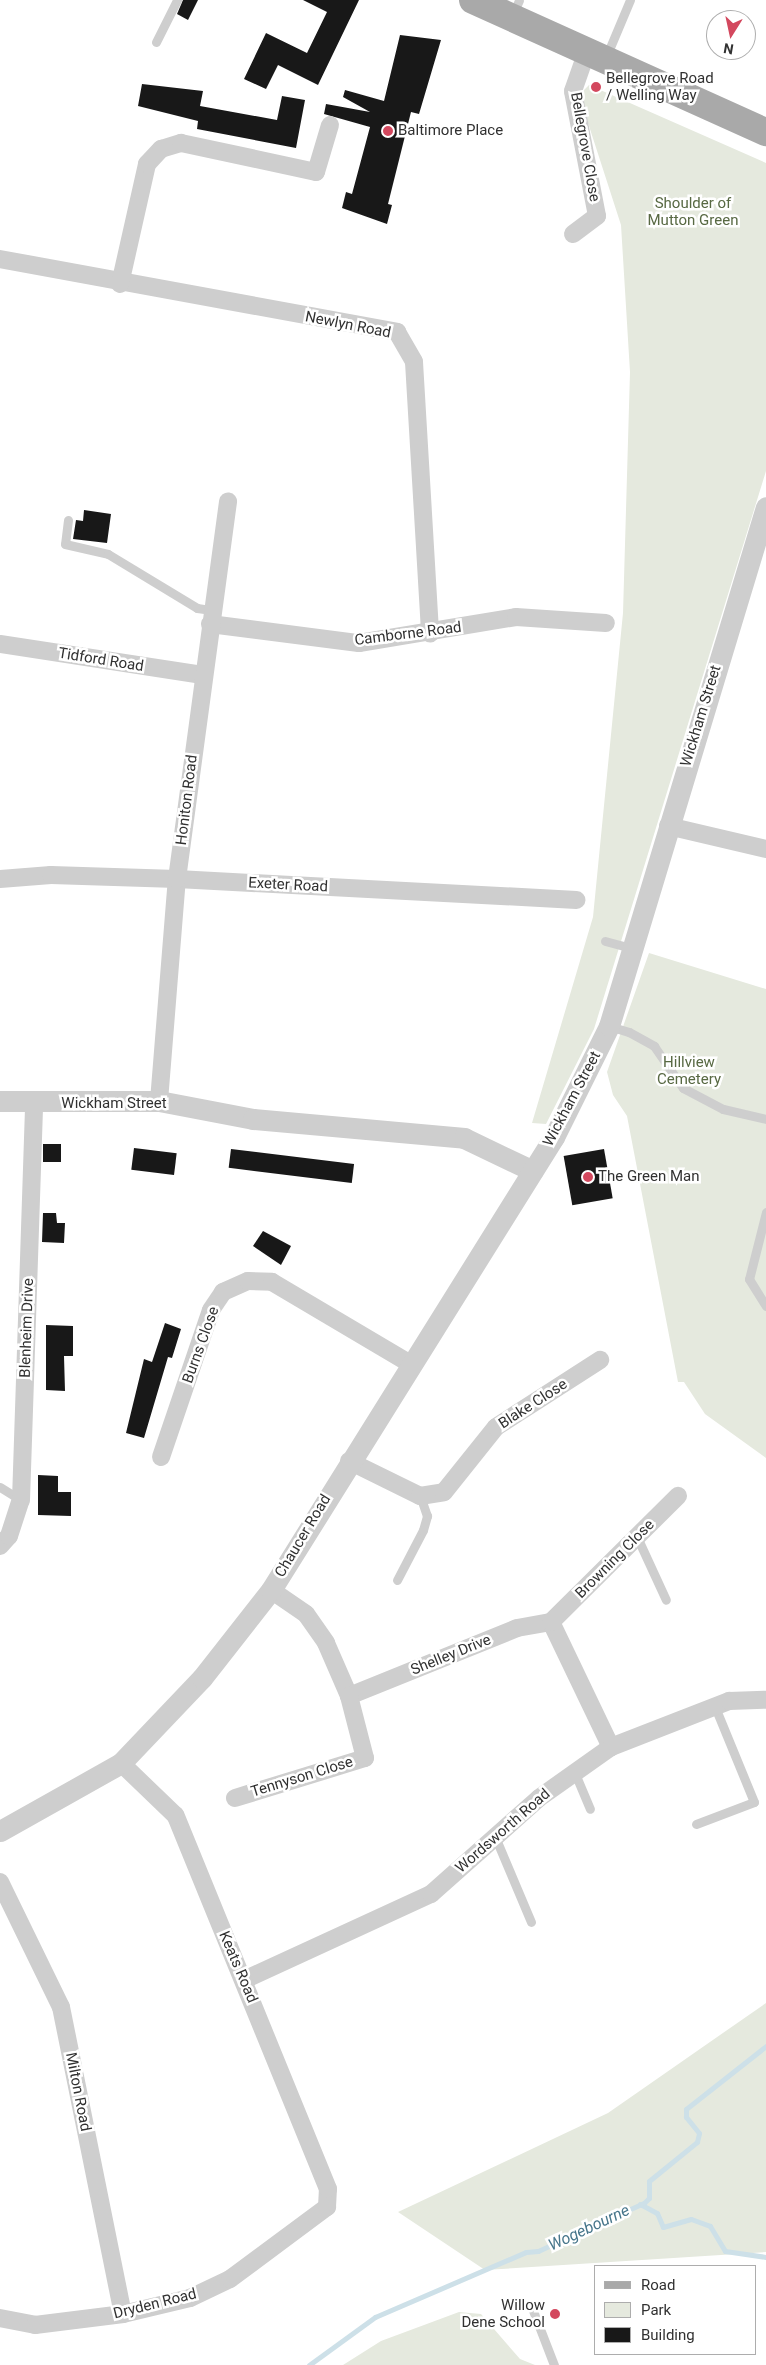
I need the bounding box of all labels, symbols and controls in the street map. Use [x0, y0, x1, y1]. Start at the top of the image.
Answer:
north arrow [706, 10, 756, 60]
text: N [722, 40, 735, 58]
place label: Bellegrove Road / Welling Way [606, 69, 714, 104]
marker: Bellegrove Road / Welling Way [590, 81, 602, 93]
street label: Bellegrove Close [567, 91, 603, 203]
place label: Baltimore Place [398, 122, 503, 140]
marker: Baltimore Place [382, 125, 394, 137]
park label: Shoulder of Mutton Green [648, 194, 738, 229]
street label: Newlyn Road [304, 308, 392, 342]
street label: Camborne Road [354, 619, 462, 649]
street label: Tidford Road [57, 644, 145, 676]
street label: Wickham Street [677, 663, 725, 769]
street label: Honiton Road [173, 754, 201, 846]
street label: Exeter Road [248, 874, 328, 896]
street label: Wickham Street [539, 1048, 605, 1150]
park label: Hillview Cemetery [657, 1053, 721, 1088]
street label: Wickham Street [61, 1095, 167, 1113]
place label: The Green Man [598, 1168, 699, 1186]
marker: The Green Man [582, 1171, 594, 1183]
street label: Blenheim Drive [16, 1278, 38, 1378]
street label: Burns Close [179, 1304, 223, 1386]
street label: Blake Close [495, 1375, 571, 1433]
street label: Chaucer Road [271, 1491, 335, 1581]
street label: Browning Close [572, 1516, 658, 1602]
street label: Shelley Drive [408, 1631, 494, 1679]
street label: Tennyson Close [249, 1753, 355, 1801]
street label: Wordsworth Road [452, 1785, 554, 1877]
street label: Keats Road [215, 1928, 261, 2006]
street label: Milton Road [62, 2051, 94, 2133]
water label: Wogebourne [545, 2201, 633, 2255]
legend [594, 2265, 756, 2355]
text: Road [641, 2276, 675, 2294]
street label: Dryden Road [112, 2285, 198, 2323]
place label: Willow Dene School [461, 2296, 545, 2331]
text: Park [641, 2301, 671, 2319]
marker: Willow Dene School [549, 2308, 561, 2320]
text: Building [641, 2326, 695, 2344]

